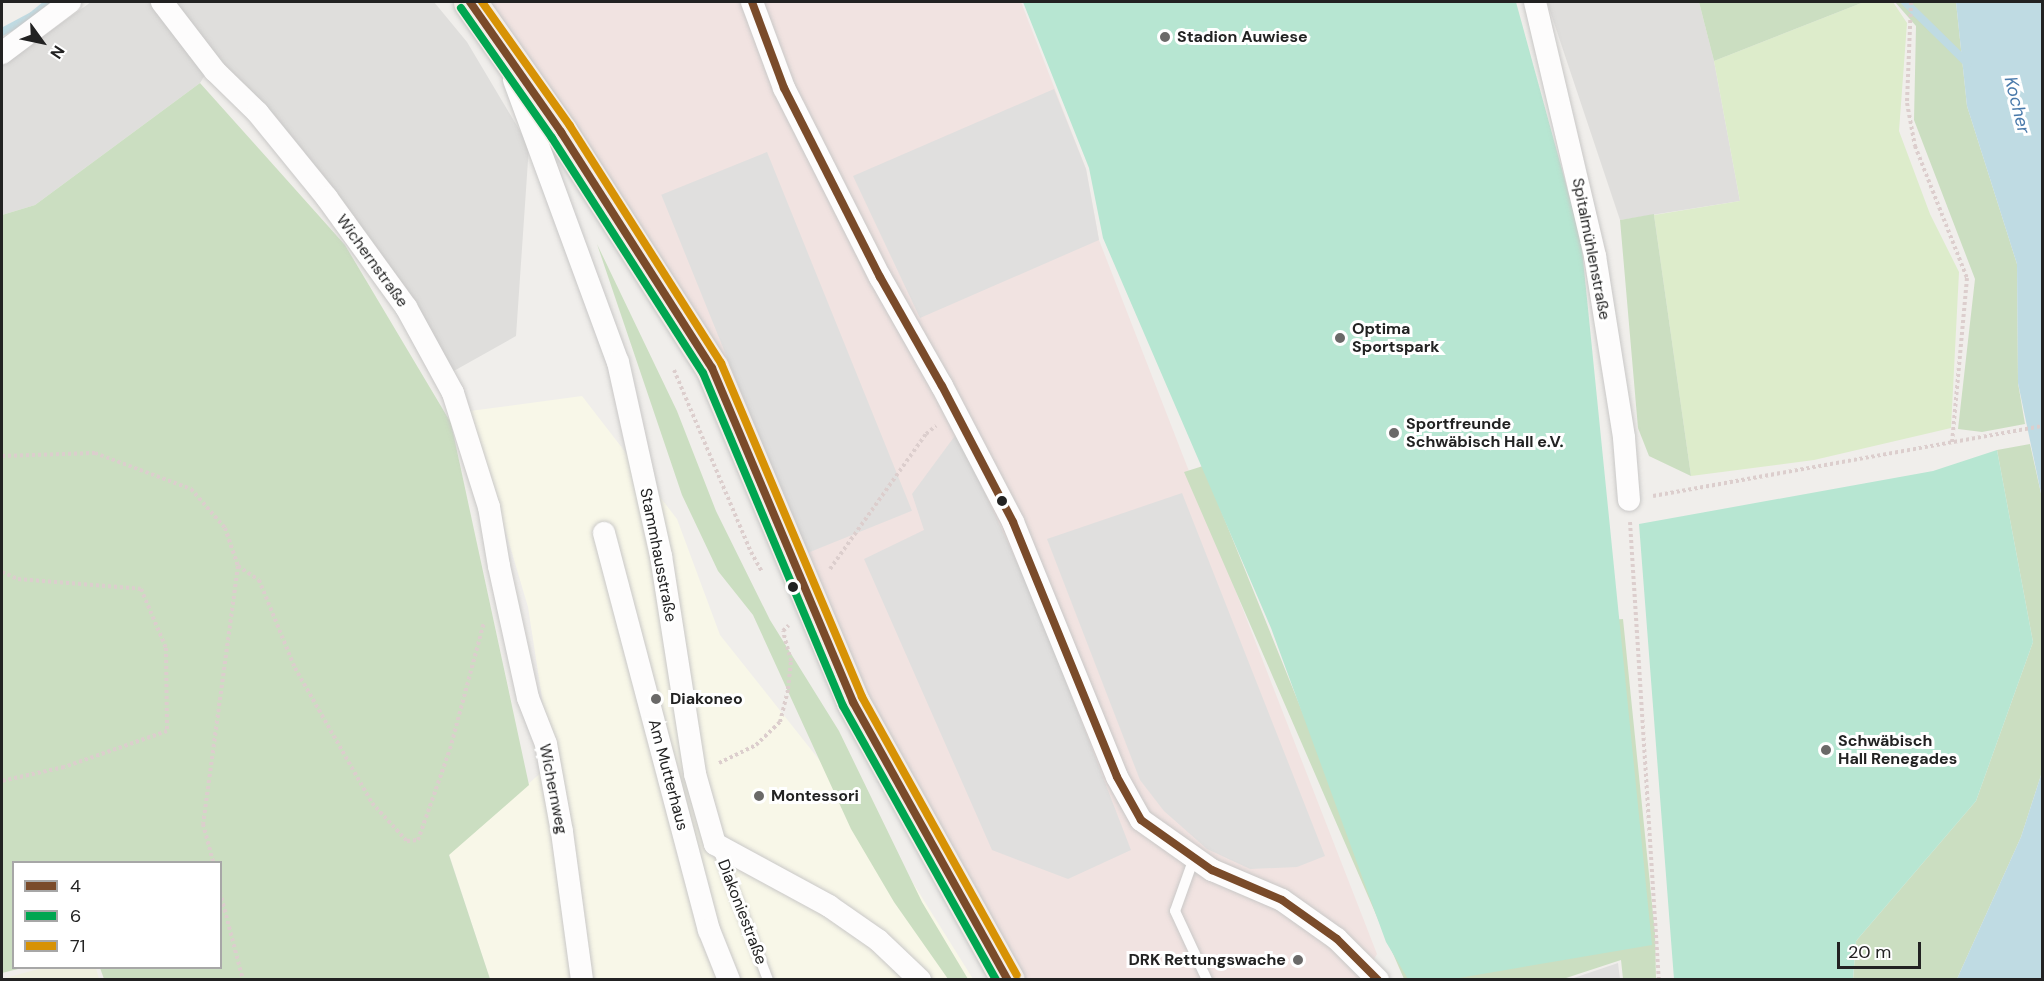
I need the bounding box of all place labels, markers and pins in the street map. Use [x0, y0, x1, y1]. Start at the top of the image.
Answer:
place label: Stadion Auwiese [1177, 27, 1308, 47]
marker: Stadion Auwiese [1158, 30, 1172, 44]
place label: Optima Sportspark [1352, 319, 1440, 357]
marker: Optima Sportspark [1333, 331, 1347, 345]
place label: Sportfreunde Schwäbisch Hall e.V. [1406, 414, 1564, 452]
marker: Sportfreunde Schwäbisch Hall e.V. [1387, 426, 1401, 440]
unlabelled marker [996, 495, 1008, 507]
unlabelled marker [787, 581, 799, 593]
place label: Diakoneo [670, 689, 743, 709]
marker: Diakoneo [647, 690, 665, 708]
place label: Schwäbisch Hall Renegades [1838, 731, 1957, 769]
marker: Schwäbisch Hall Renegades [1819, 743, 1833, 757]
place label: Montessori [771, 786, 859, 806]
marker: Montessori [752, 789, 766, 803]
place label: DRK Rettungswache [1129, 950, 1286, 970]
marker: DRK Rettungswache [1291, 953, 1305, 967]

